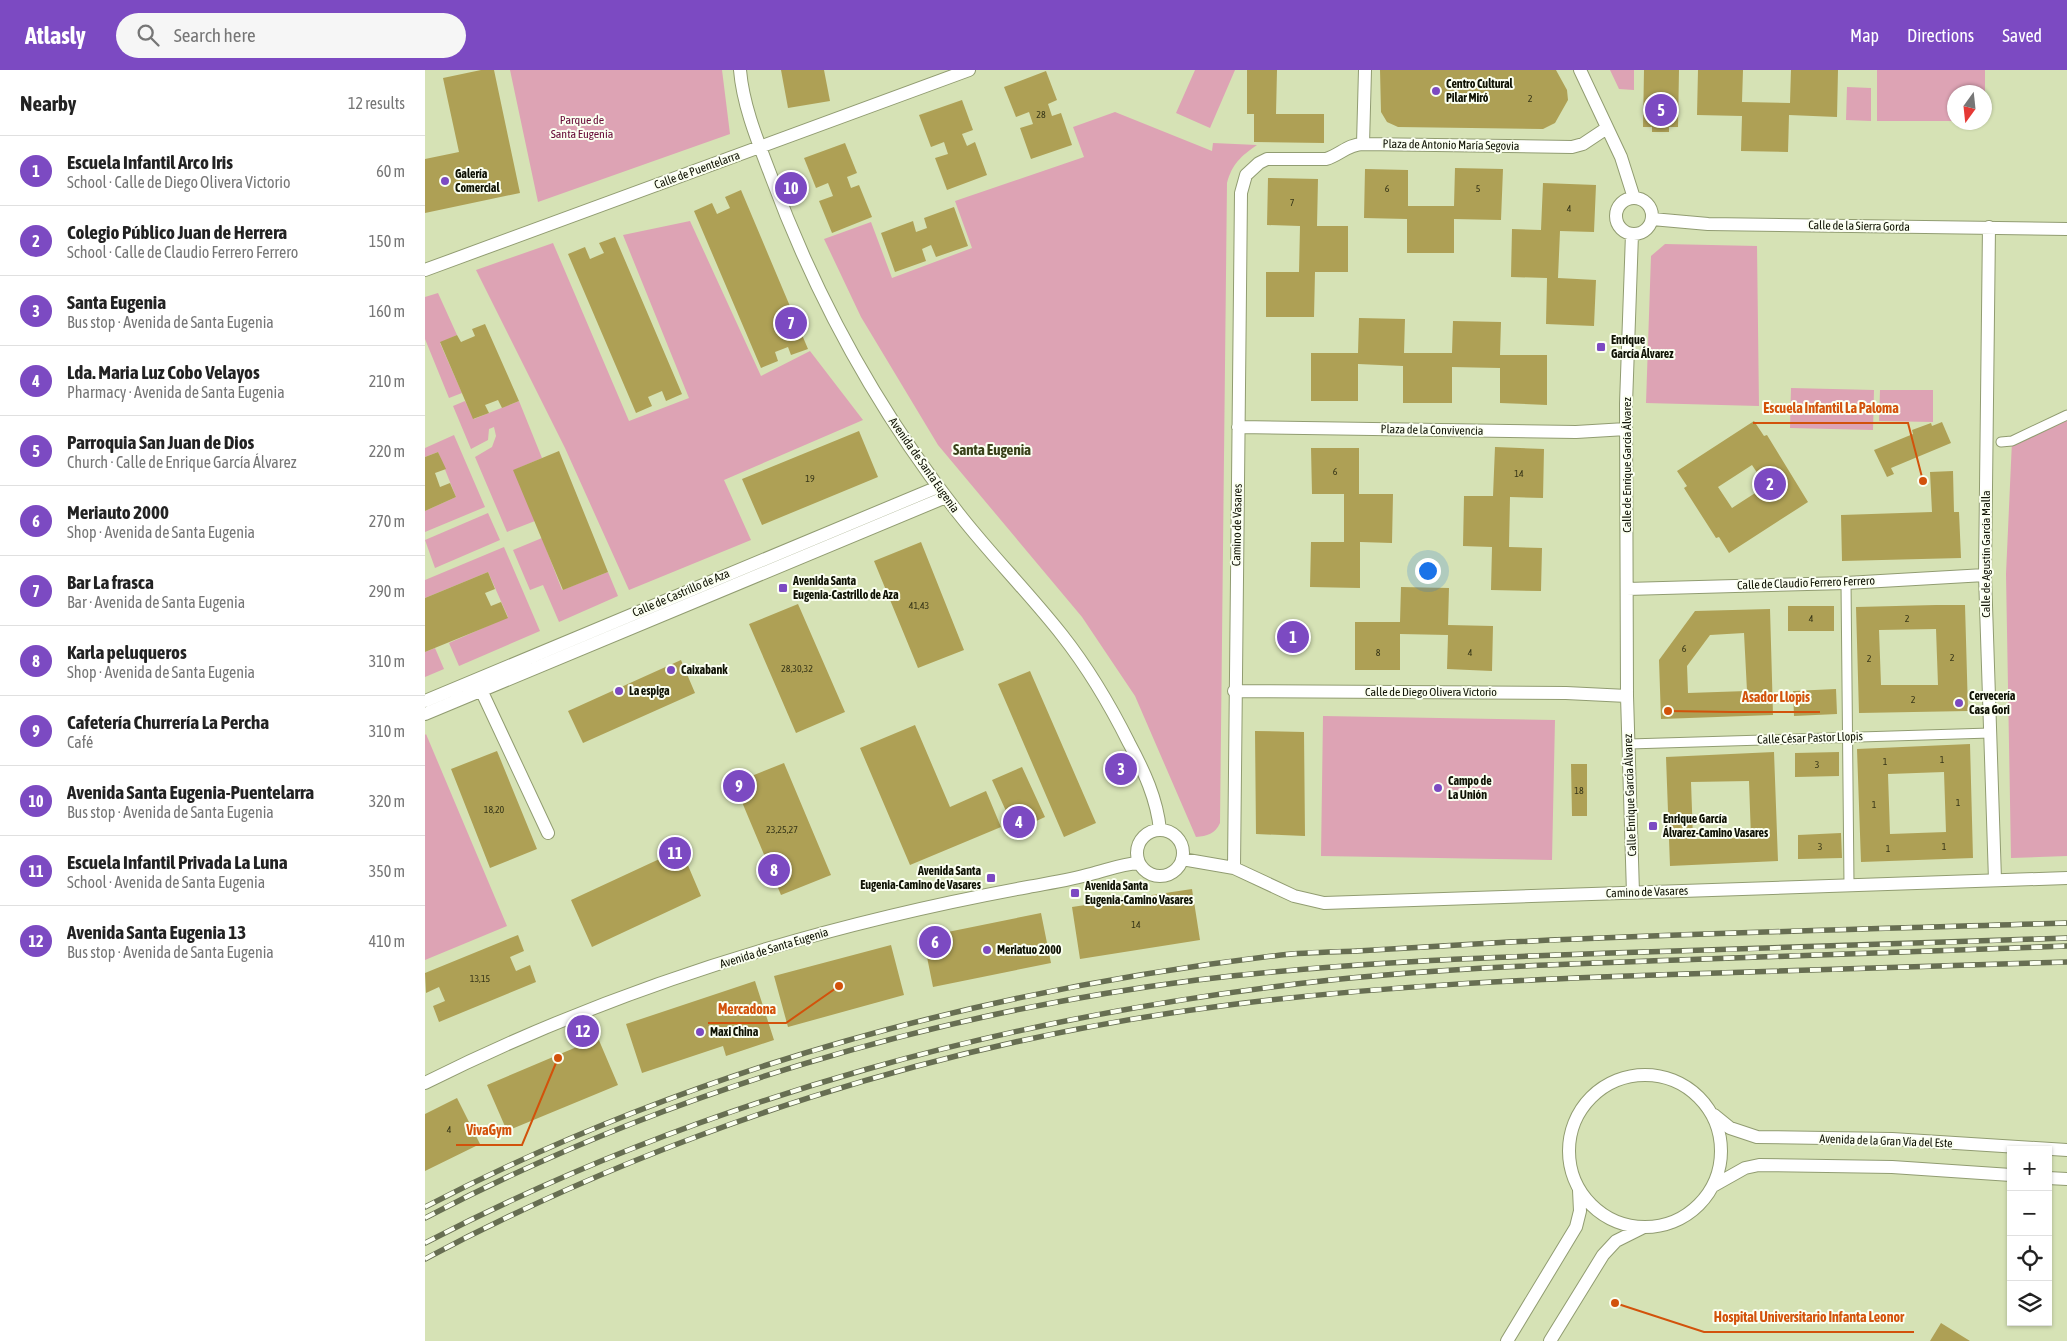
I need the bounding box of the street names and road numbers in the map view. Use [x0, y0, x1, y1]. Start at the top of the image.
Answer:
street label: Plaza de Antonio María Segovia [1382, 137, 1520, 153]
street label: Calle de Puentelarra [652, 148, 742, 192]
street label: Calle de la Sierra Gorda [1808, 218, 1910, 234]
street label: Calle de Enrique García Álvarez [1620, 397, 1634, 533]
street label: Avenida de Santa Eugenia [886, 415, 962, 515]
street label: Plaza de la Convivencia [1380, 422, 1484, 438]
street label: Camino de Vasares [1229, 484, 1245, 566]
street label: Calle de Agustín García Malla [1979, 490, 1993, 618]
street label: Calle de Castrillo de Aza [630, 566, 732, 620]
street label: Calle de Claudio Ferrero Ferrero [1737, 574, 1876, 592]
street label: Calle de Diego Olivera Victorio [1365, 685, 1497, 699]
street label: Calle César Pastor Llopis [1757, 729, 1863, 747]
street label: Calle Enrique García Álvarez [1621, 733, 1639, 857]
street label: Camino de Vasares [1606, 884, 1688, 900]
street label: Avenida de Santa Eugenia [718, 925, 830, 971]
street label: Avenida de la Gran Vía del Este [1819, 1132, 1953, 1150]

